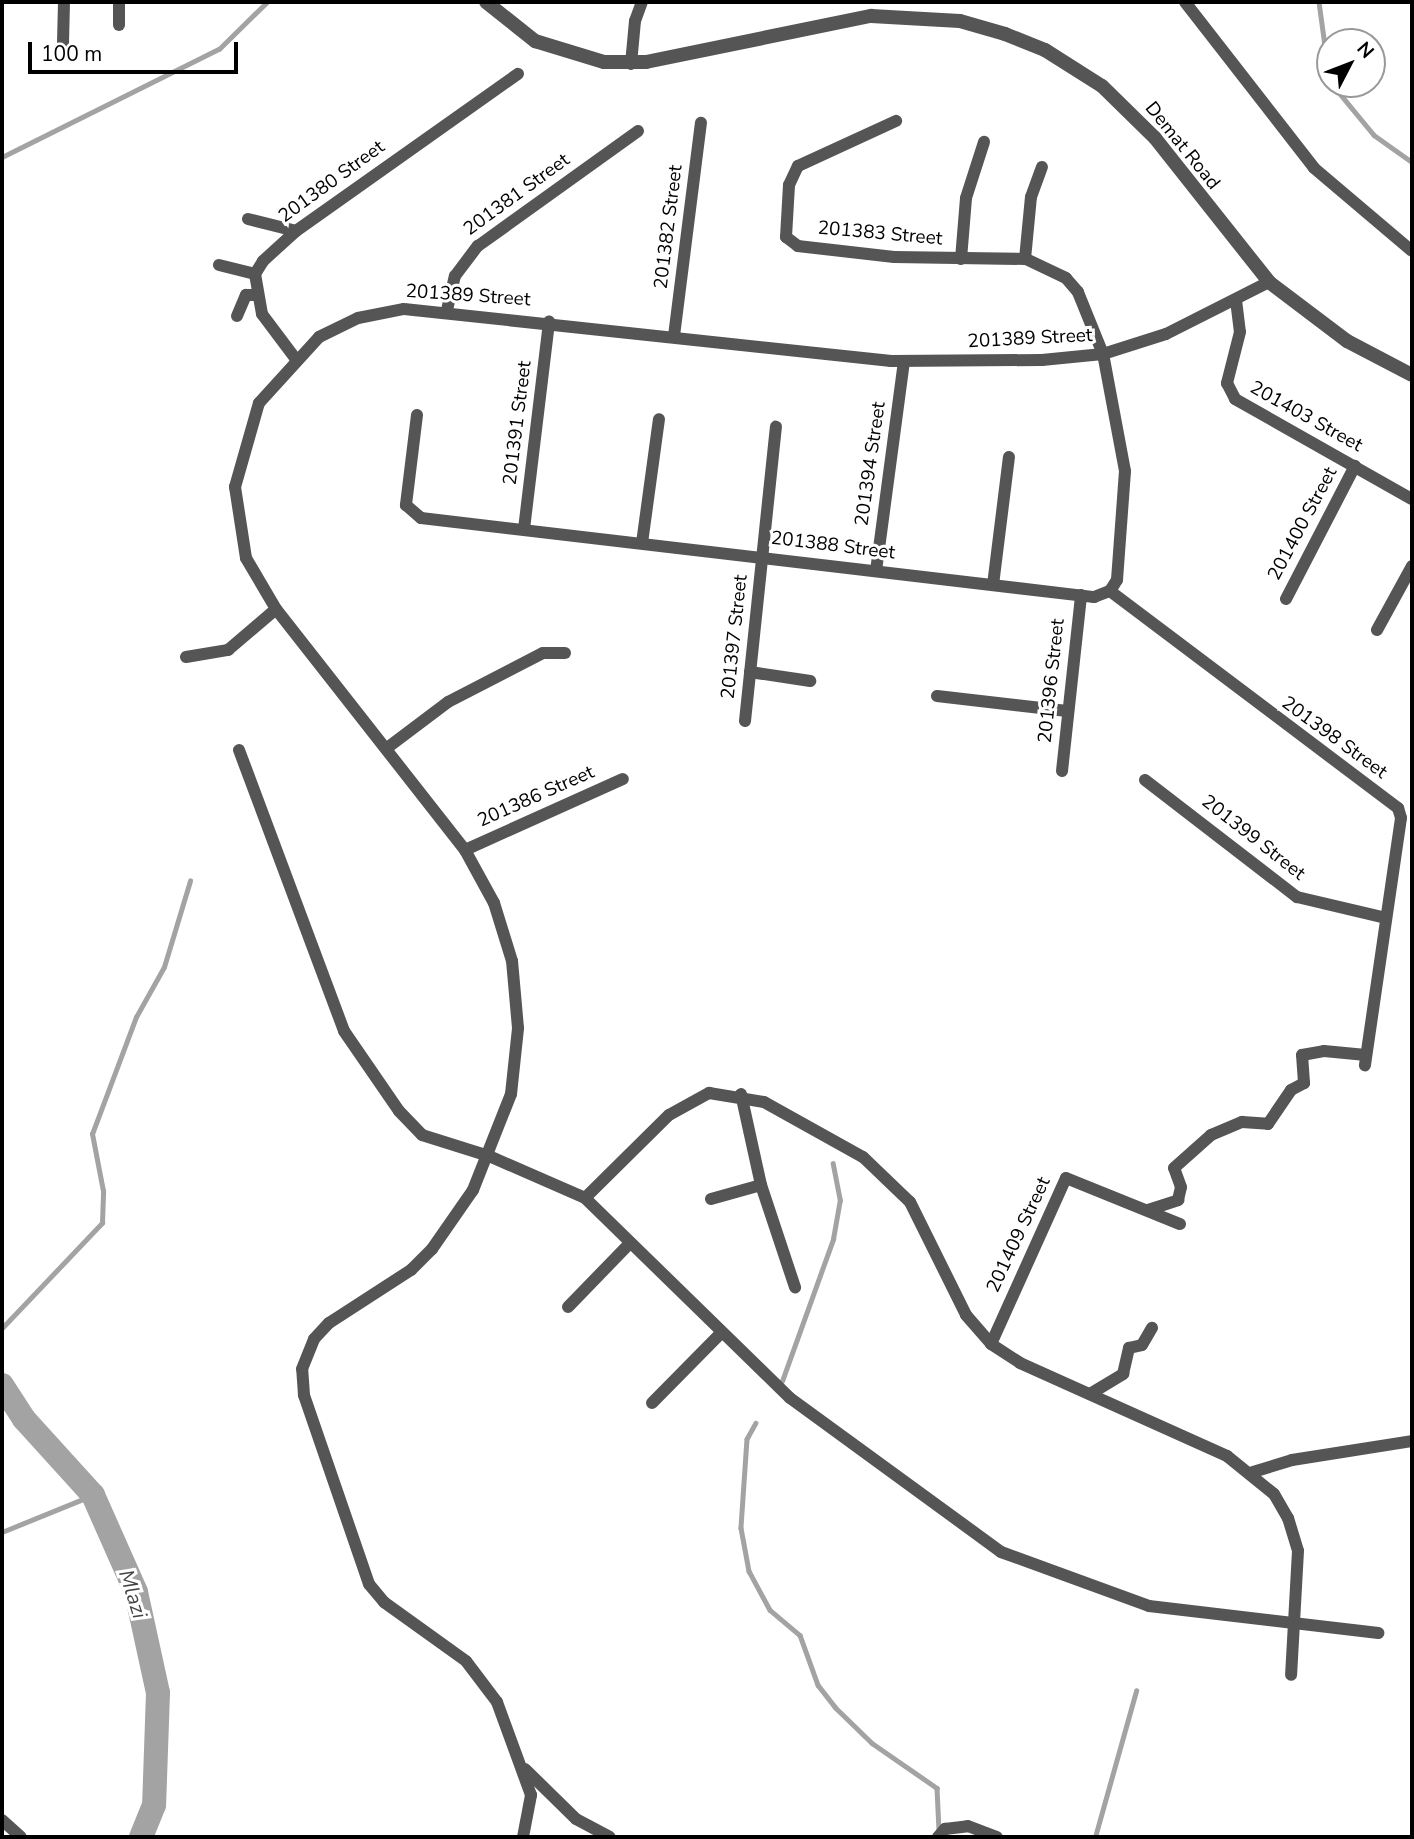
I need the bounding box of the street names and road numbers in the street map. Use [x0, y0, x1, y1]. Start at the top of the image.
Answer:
street label: Demat Road [1140, 98, 1224, 194]
street label: 201380 Street [275, 136, 389, 228]
street label: 201381 Street [460, 149, 574, 241]
street label: 201382 Street [650, 164, 688, 290]
street label: 201383 Street [817, 217, 943, 251]
street label: 201389 Street [405, 280, 531, 312]
street label: 201389 Street [967, 324, 1093, 354]
street label: 201391 Street [499, 360, 537, 486]
street label: 201403 Street [1246, 377, 1366, 457]
street label: 201394 Street [851, 400, 891, 528]
street label: 201400 Street [1264, 463, 1342, 585]
street label: 201388 Street [770, 527, 896, 565]
street label: 201397 Street [717, 574, 753, 700]
street label: 201396 Street [1034, 618, 1070, 744]
street label: 201398 Street [1277, 692, 1391, 784]
street label: 201386 Street [474, 761, 598, 833]
street label: 201399 Street [1197, 791, 1309, 885]
street label: 201409 Street [982, 1173, 1056, 1297]

